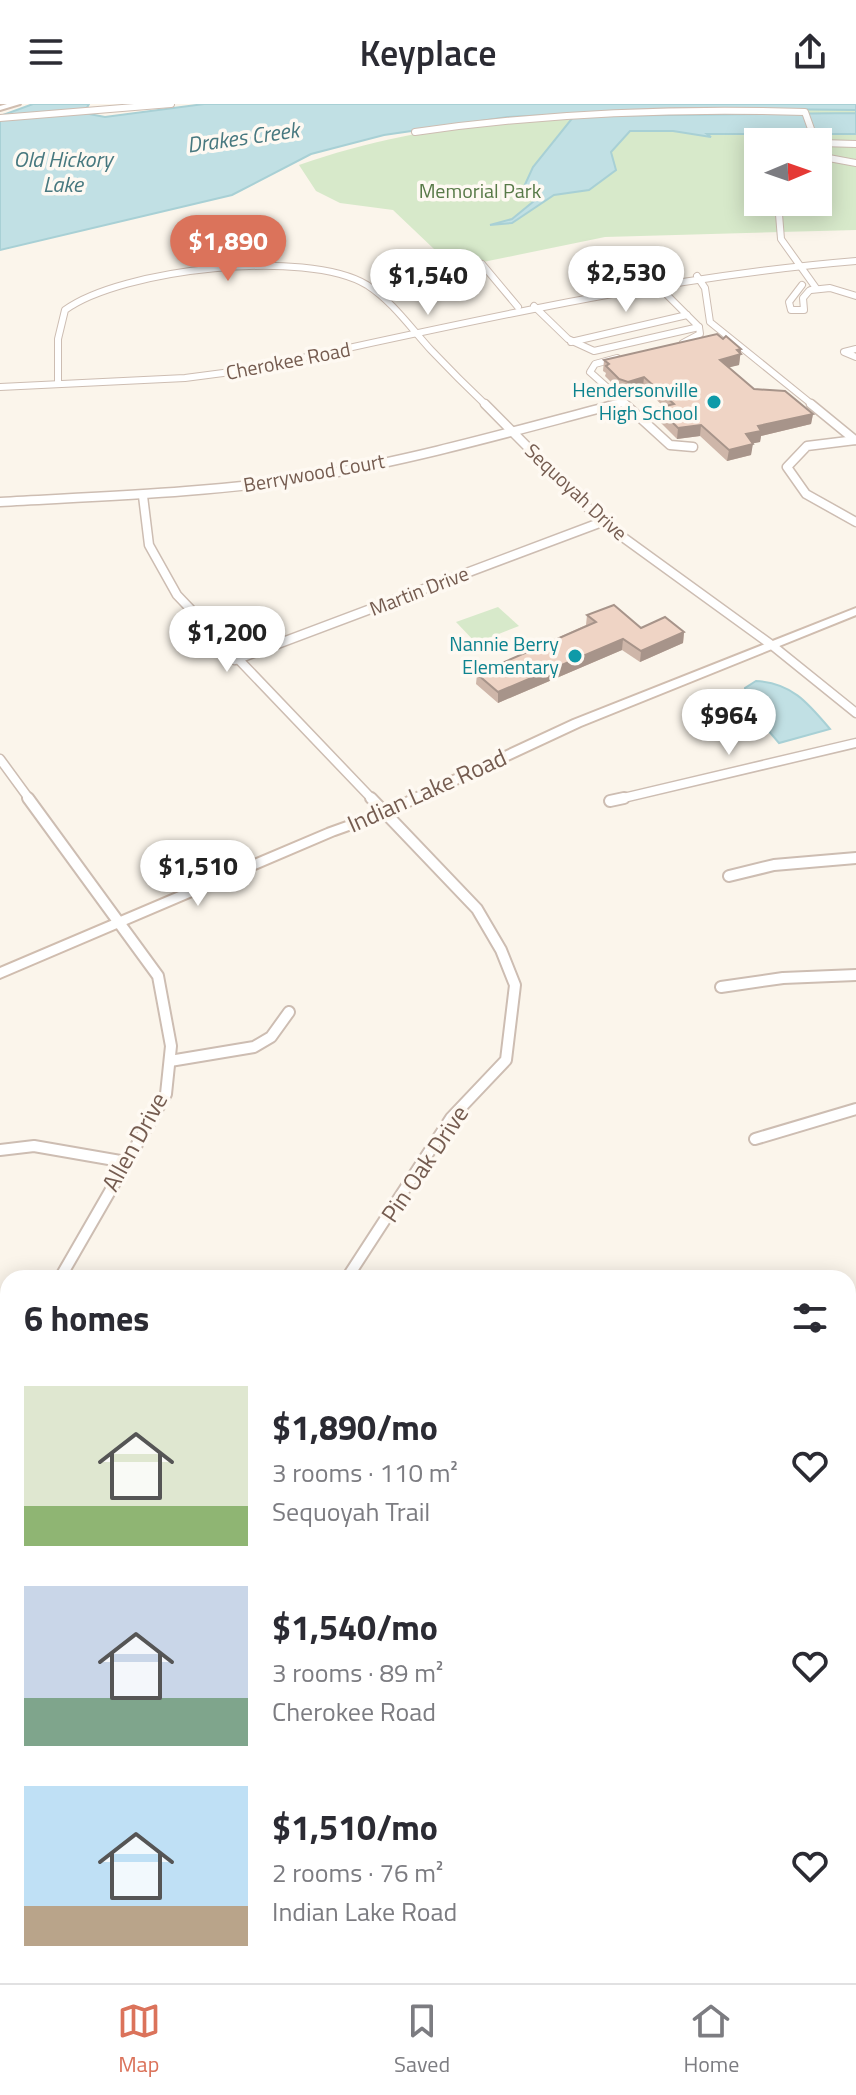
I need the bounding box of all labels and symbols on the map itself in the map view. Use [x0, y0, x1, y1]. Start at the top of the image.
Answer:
water label: Drakes Creek [185, 112, 303, 162]
north arrow [744, 128, 832, 216]
water label: Old Hickory Lake [14, 142, 115, 201]
park label: Memorial Park [419, 175, 542, 206]
pin: $1,890 [163, 215, 293, 283]
pin: $2,530 [561, 246, 691, 314]
pin: $1,540 [363, 249, 493, 317]
street label: Cherokee Road [223, 333, 353, 388]
place label: Hendersonville High School [572, 374, 698, 428]
marker: Hendersonville High School [705, 393, 723, 411]
street label: Sequoyah Drive [518, 436, 635, 548]
street label: Berrywood Court [241, 445, 387, 500]
street label: Martin Drive [365, 557, 473, 624]
pin: $1,200 [162, 606, 292, 674]
place label: Nannie Berry Elementary [449, 628, 559, 682]
marker: Nannie Berry Elementary [566, 647, 584, 665]
pin: $964 [682, 689, 776, 757]
street label: Indian Lake Road [341, 739, 512, 841]
pin: $1,510 [133, 840, 263, 908]
street label: Allen Drive [92, 1085, 176, 1198]
street label: Pin Oak Drive [372, 1097, 477, 1229]

